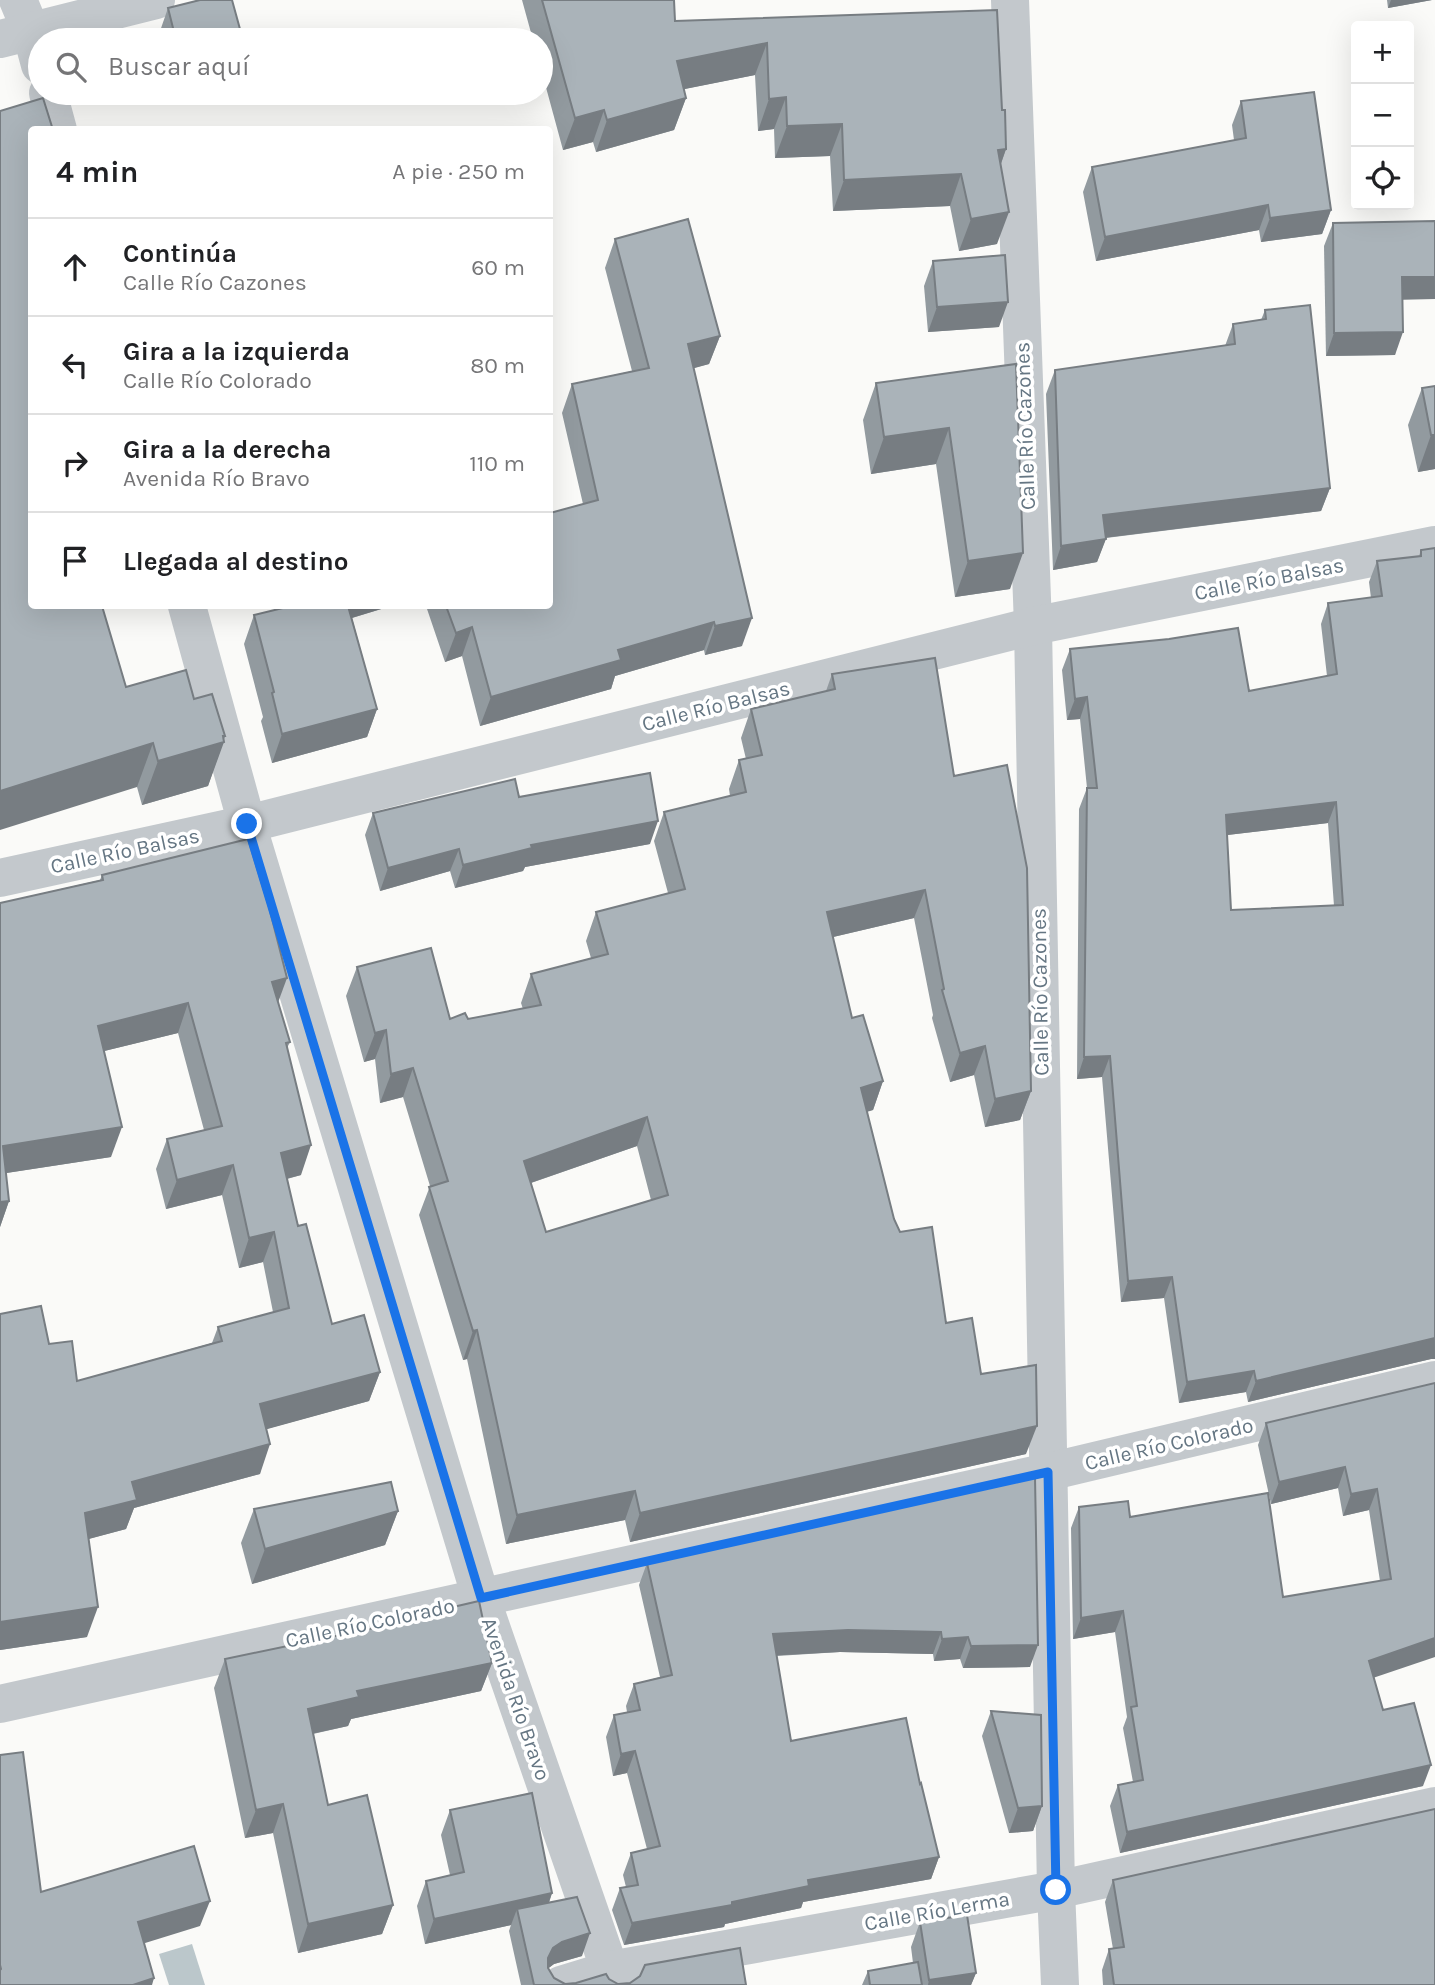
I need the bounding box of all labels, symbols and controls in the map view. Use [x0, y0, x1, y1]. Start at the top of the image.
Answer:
map controls [1351, 21, 1414, 210]
button: + [1351, 21, 1414, 84]
search box [28, 28, 553, 105]
icon: search [52, 48, 90, 86]
text: Buscar aquí [108, 51, 250, 82]
button: − [1351, 84, 1414, 147]
button: locate [1351, 147, 1414, 210]
text: 4 min [56, 154, 138, 190]
text: A pie · 250 m [392, 158, 525, 185]
text: Continúa [123, 238, 237, 269]
icon: ahead [56, 248, 94, 286]
text: 60 m [471, 254, 525, 281]
text: Calle Río Cazones [123, 269, 307, 296]
text: Gira a la izquierda [123, 336, 350, 367]
street label: Calle Río Cazones [1010, 342, 1040, 510]
icon: left [56, 346, 94, 384]
text: 80 m [470, 352, 525, 379]
text: Calle Río Colorado [123, 367, 312, 394]
text: Gira a la derecha [123, 434, 332, 465]
icon: right [56, 444, 94, 482]
text: 110 m [469, 450, 525, 477]
text: Avenida Río Bravo [123, 465, 310, 492]
icon: arrive [56, 542, 94, 580]
text: Llegada al destino [123, 546, 349, 577]
street label: Calle Río Balsas [1192, 553, 1346, 605]
street label: Calle Río Balsas [640, 676, 792, 736]
route end [231, 808, 262, 839]
street label: Calle Río Balsas [48, 823, 202, 879]
street label: Calle Río Cazones [1027, 908, 1053, 1076]
street label: Calle Río Colorado [1082, 1413, 1256, 1475]
street label: Calle Río Colorado [283, 1593, 457, 1653]
street label: Avenida Río Bravo [477, 1614, 555, 1784]
route start [1040, 1874, 1071, 1905]
street label: Calle Río Lerma [863, 1886, 1011, 1936]

